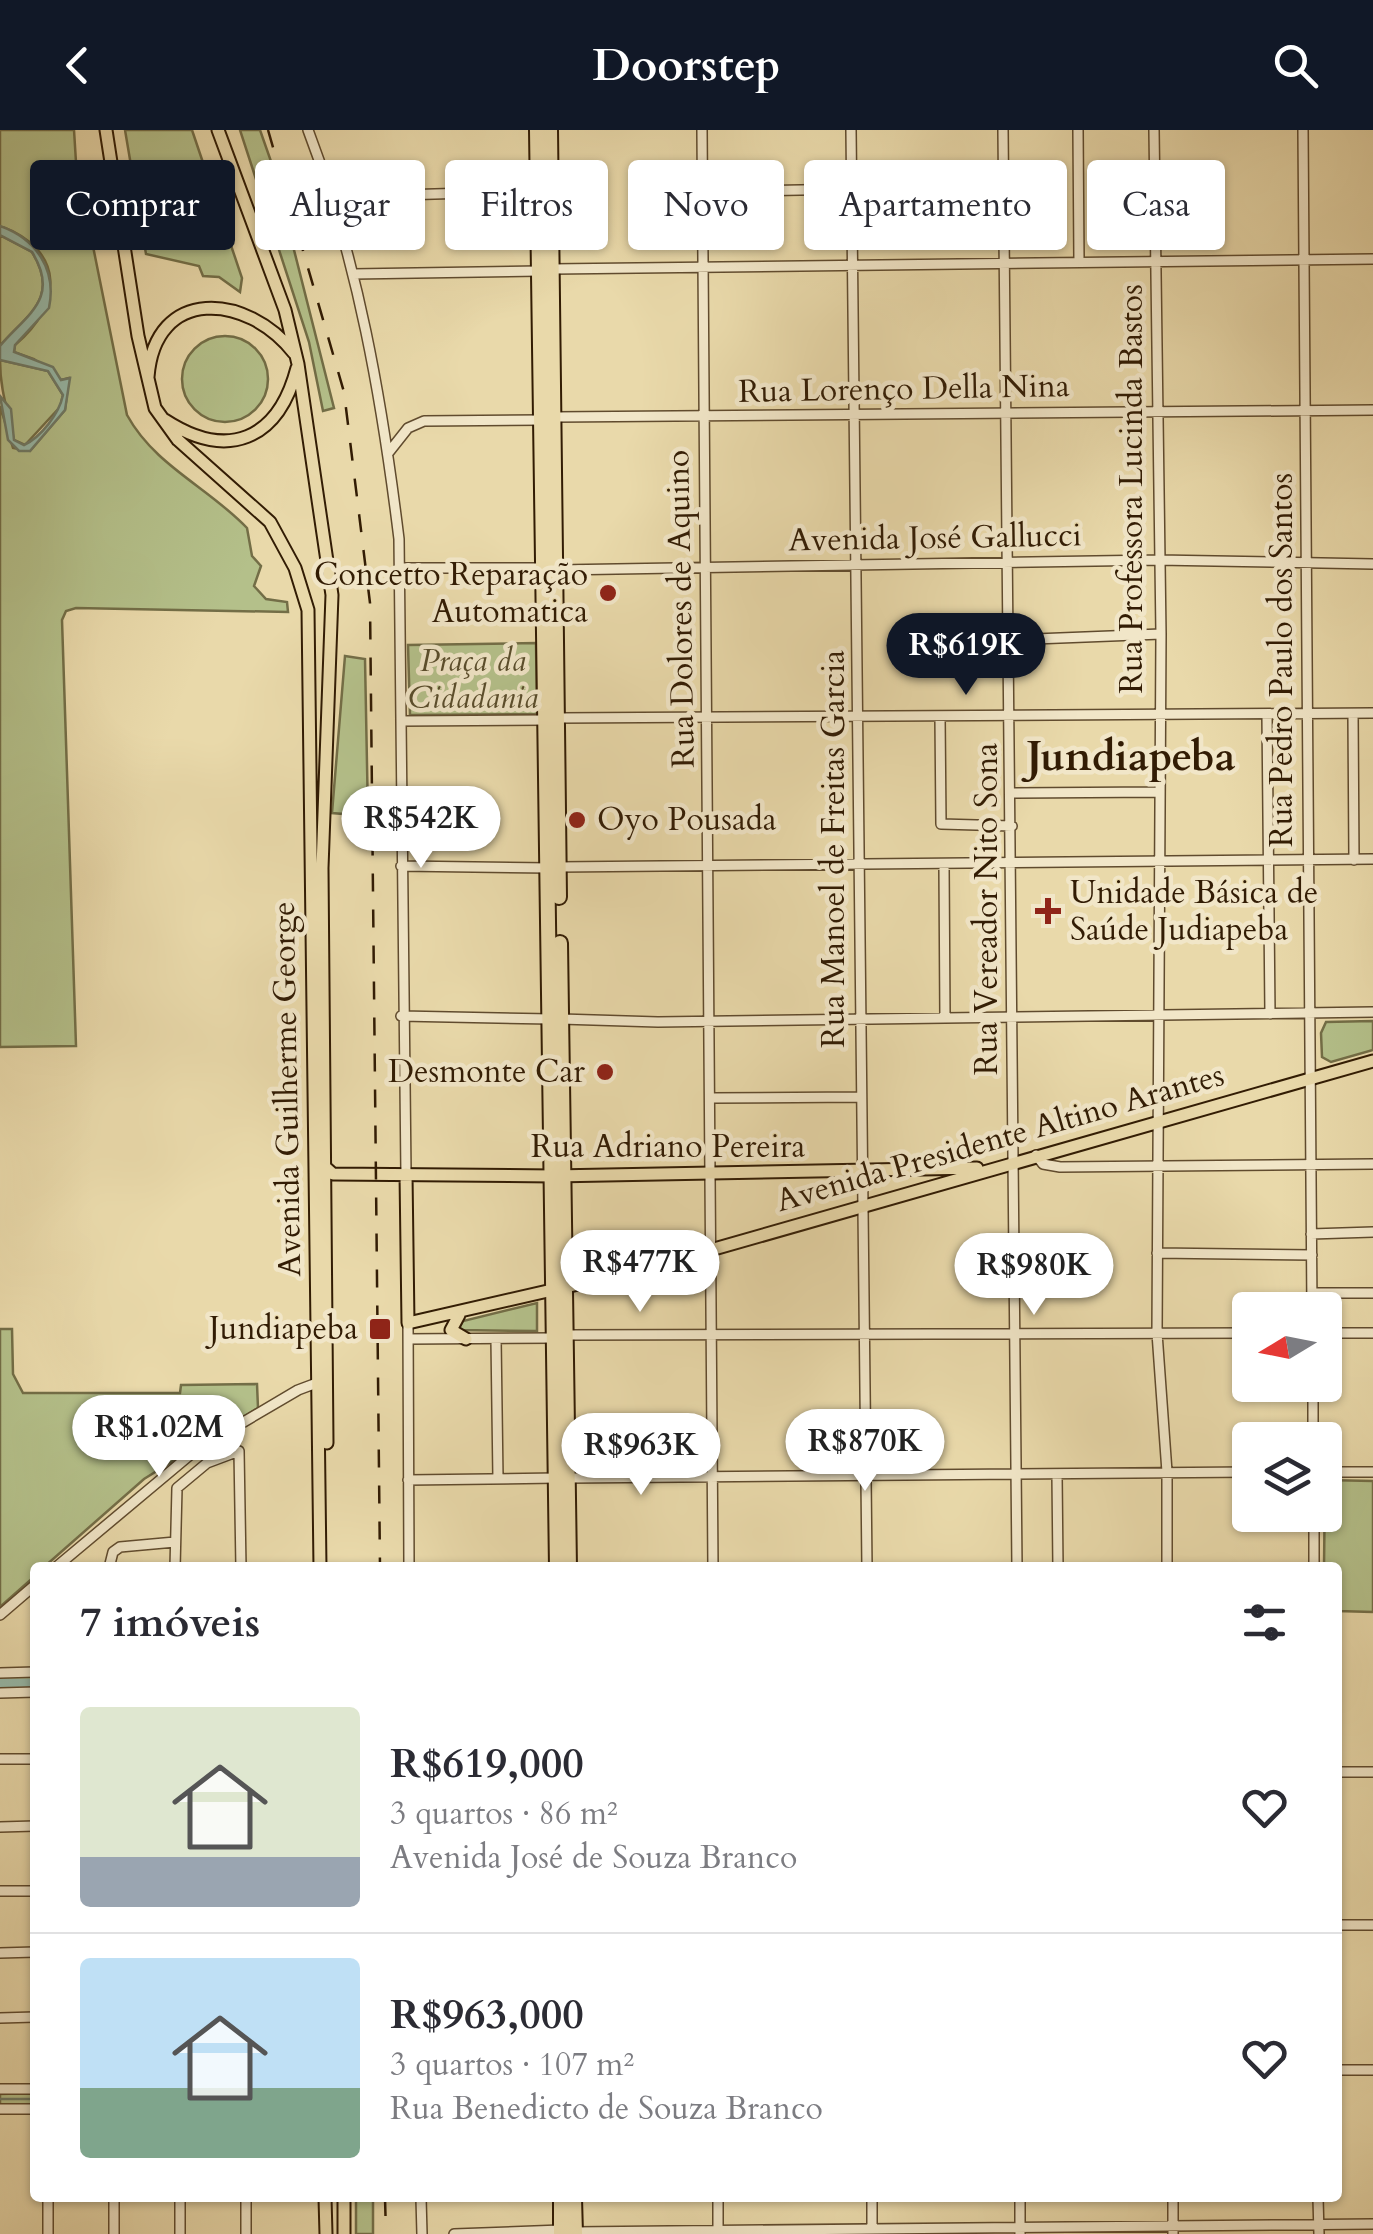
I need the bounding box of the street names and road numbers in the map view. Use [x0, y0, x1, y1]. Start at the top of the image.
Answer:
street label: Rua Professora Lucinda Bastos [1110, 284, 1154, 694]
street label: Rua Lorenço Della Nina [738, 364, 1070, 414]
street label: Rua Dolores de Aquino [656, 449, 706, 769]
street label: Rua Pedro Paulo dos Santos [1260, 473, 1304, 847]
street label: Avenida José Gallucci [788, 513, 1082, 563]
street label: Rua Manoel de Freitas Garcia [812, 650, 856, 1048]
street label: Rua Vereador Nito Sona [965, 743, 1009, 1075]
street label: Avenida Guilherme George [262, 901, 312, 1277]
street label: Avenida Presidente Altino Arantes [771, 1053, 1229, 1223]
street label: Rua Adriano Pereira [531, 1125, 806, 1169]

